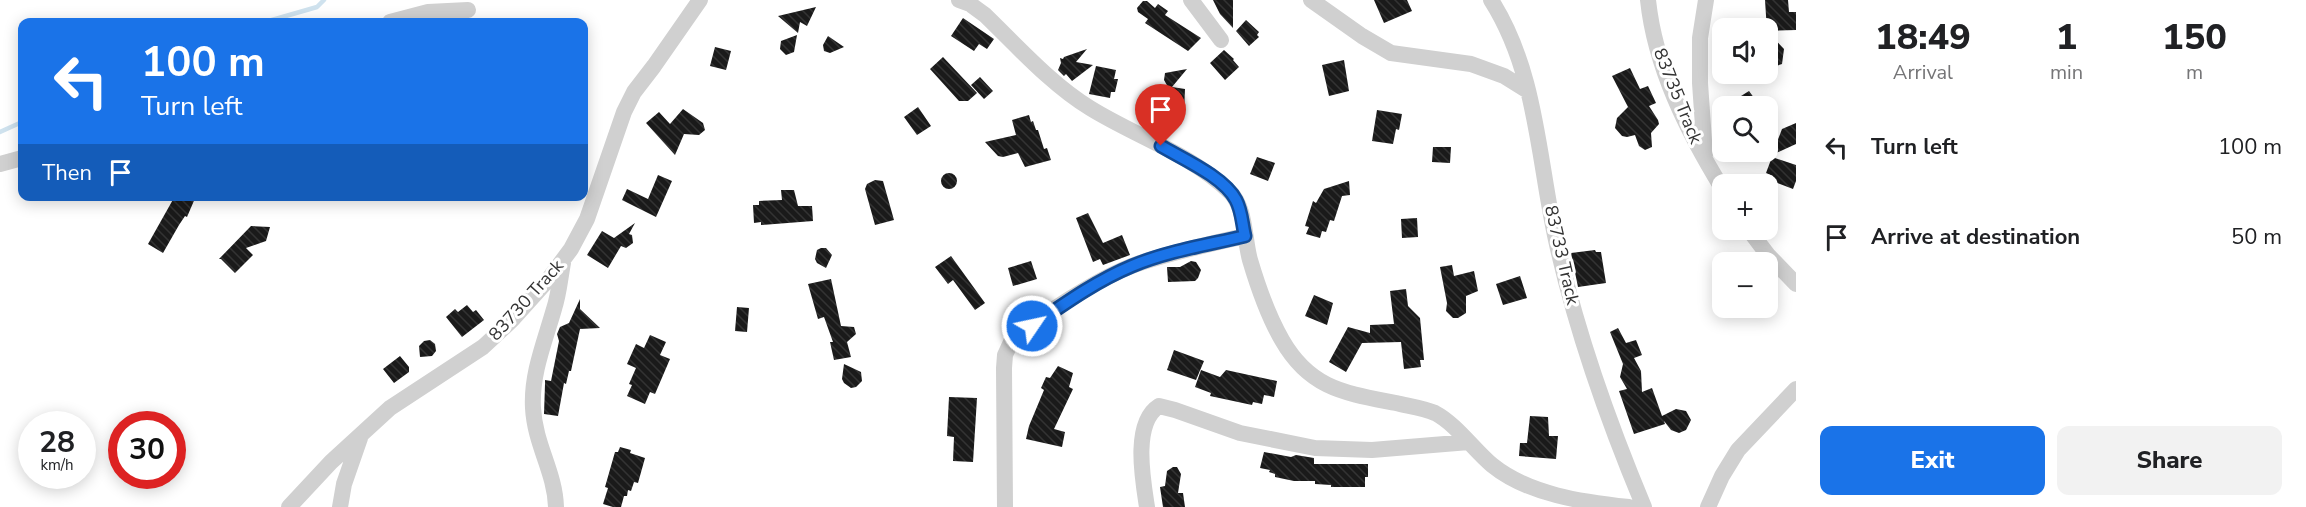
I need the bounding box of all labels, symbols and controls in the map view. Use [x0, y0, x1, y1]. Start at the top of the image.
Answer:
text: 18:49 [1875, 13, 1971, 62]
text: 1 [2056, 13, 2077, 62]
text: 150 [2162, 13, 2227, 62]
map controls [1712, 18, 1778, 318]
button: sound [1712, 18, 1778, 84]
text: 100 m [141, 34, 265, 91]
icon: left [42, 42, 120, 120]
street label: 83735 Track [1648, 45, 1708, 148]
text: Arrival [1893, 59, 1953, 86]
text: min [2050, 59, 2083, 86]
text: m [2186, 59, 2203, 86]
pin [1135, 84, 1186, 146]
text: Turn left [141, 88, 242, 125]
icon: arrive [1144, 93, 1177, 126]
button: search [1712, 96, 1778, 162]
icon: left [1820, 131, 1853, 164]
text: Turn left [1871, 132, 1958, 162]
text: 100 m [2218, 132, 2282, 162]
icon: arrive [104, 156, 137, 189]
text: Then [42, 158, 92, 188]
button: + [1712, 174, 1778, 240]
street label: 83733 Track [1539, 203, 1585, 308]
icon: arrive [1820, 221, 1853, 254]
text: Arrive at destination [1871, 222, 2080, 252]
text: 50 m [2231, 222, 2282, 252]
button: − [1712, 252, 1778, 318]
street label: 83730 Track [483, 254, 569, 346]
position arrow [1000, 294, 1064, 358]
speed limit sign: 30 [108, 411, 186, 489]
text: 28 [39, 422, 75, 463]
button: Exit [1820, 426, 2045, 495]
button: Share [2057, 426, 2282, 495]
text: km/h [40, 455, 74, 475]

